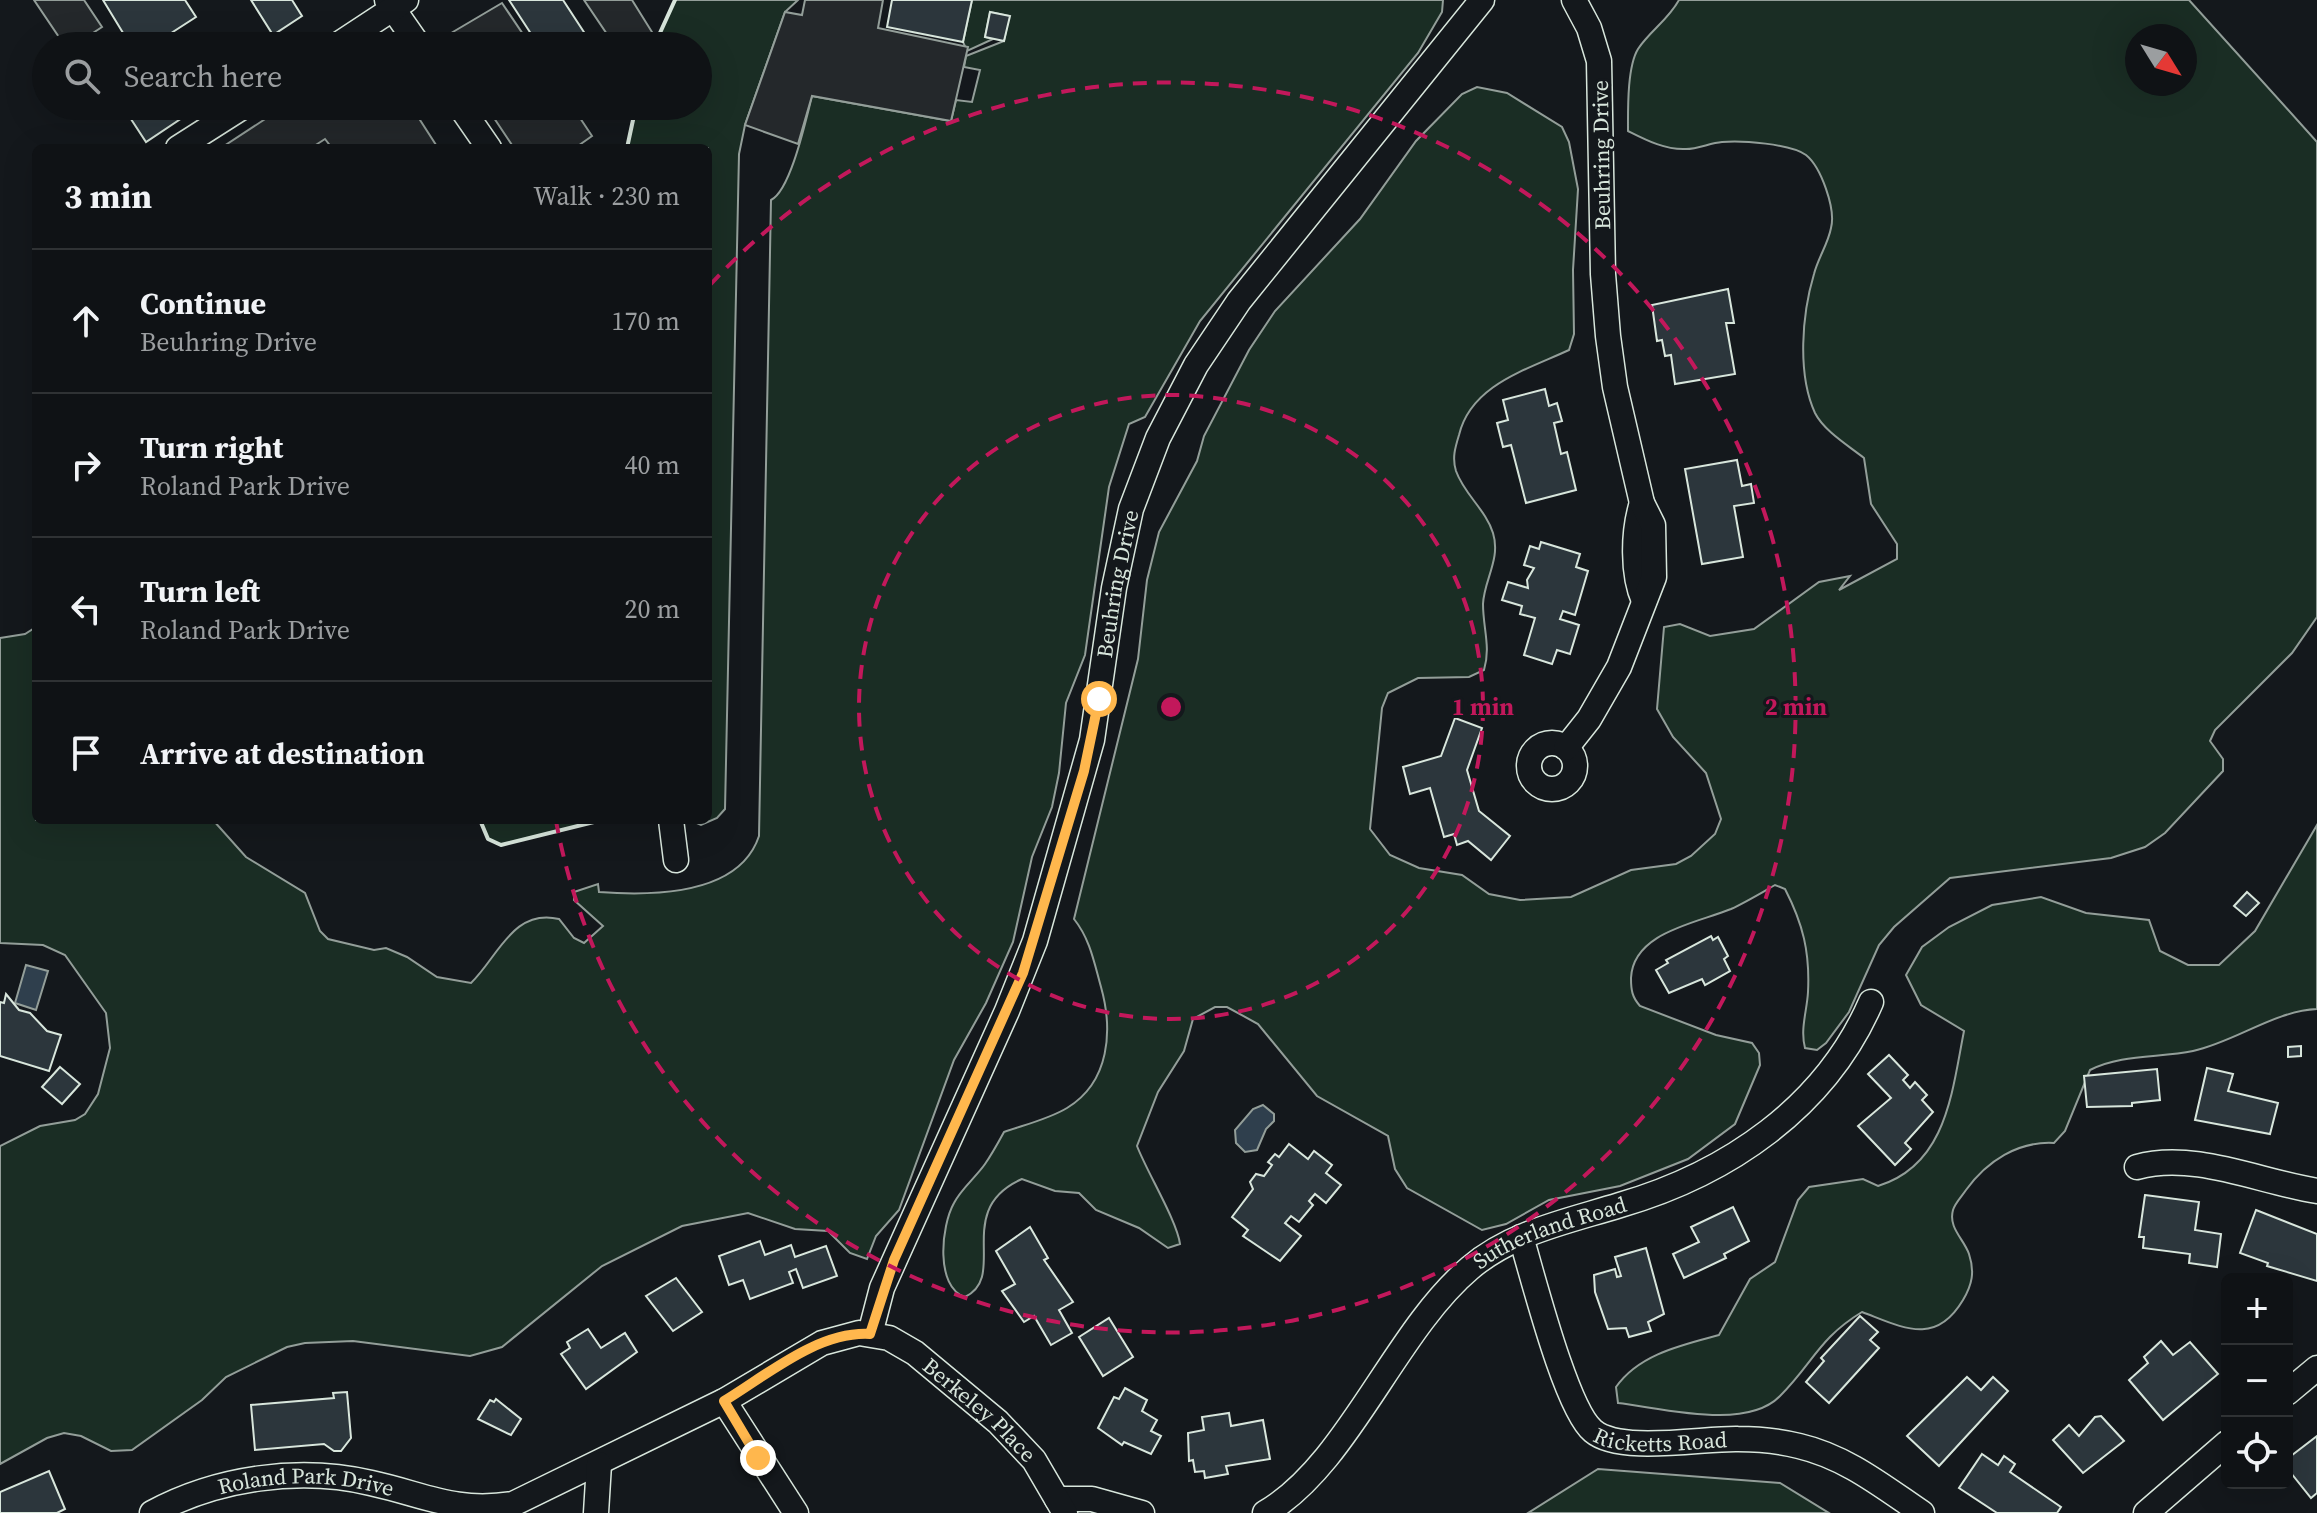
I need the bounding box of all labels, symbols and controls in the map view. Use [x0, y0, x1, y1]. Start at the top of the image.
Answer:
north arrow [2125, 24, 2197, 96]
search box [32, 32, 712, 120]
icon: search [60, 54, 104, 98]
text: Search here [124, 56, 282, 97]
street label: Beuhring Drive [1585, 80, 1617, 230]
text: 3 min [64, 173, 152, 219]
text: Walk · 230 m [533, 178, 680, 214]
text: Continue [140, 283, 266, 324]
icon: ahead [64, 299, 108, 343]
text: 170 m [612, 303, 680, 339]
text: Beuhring Drive [140, 324, 317, 360]
text: Turn right [140, 427, 283, 468]
icon: right [64, 443, 108, 487]
text: 40 m [625, 447, 680, 483]
text: Roland Park Drive [140, 468, 350, 504]
street label: Beuhring Drive [1089, 507, 1145, 660]
text: Turn left [140, 571, 260, 612]
icon: left [64, 587, 108, 631]
text: 20 m [625, 591, 680, 627]
text: Roland Park Drive [140, 612, 350, 648]
route start [1081, 681, 1117, 717]
text: 1 min [1452, 690, 1514, 723]
text: 2 min [1765, 690, 1827, 723]
centre of rings [1157, 693, 1185, 721]
icon: arrive [64, 731, 108, 775]
text: Arrive at destination [140, 733, 425, 774]
street label: Sutherland Road [1467, 1189, 1631, 1276]
map controls [2221, 1273, 2293, 1489]
button: + [2221, 1273, 2293, 1345]
button: − [2221, 1345, 2293, 1417]
street label: Berkeley Place [916, 1351, 1043, 1468]
button: locate [2221, 1417, 2293, 1489]
street label: Ricketts Road [1589, 1420, 1728, 1459]
route end [740, 1440, 776, 1476]
street label: Roland Park Drive [214, 1460, 397, 1503]

